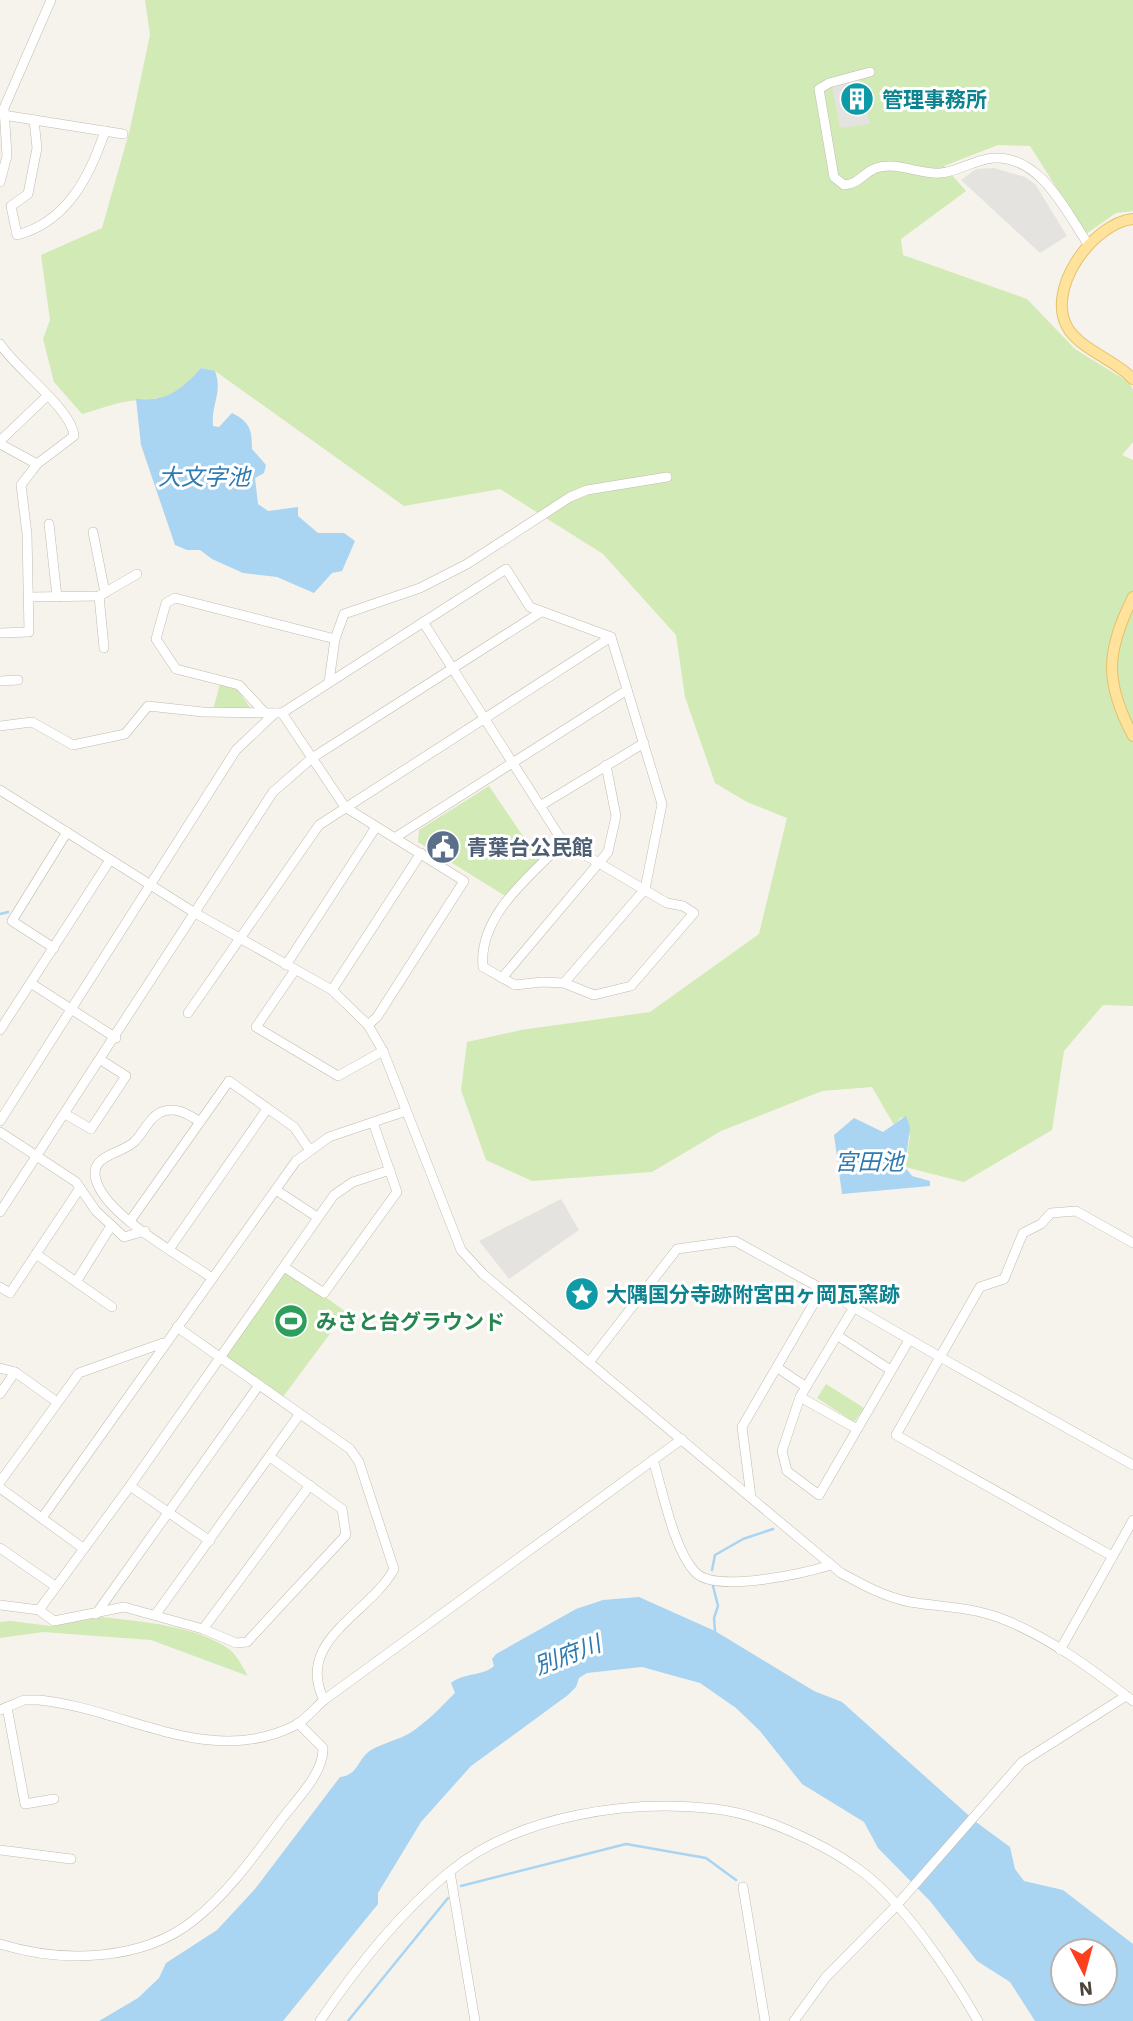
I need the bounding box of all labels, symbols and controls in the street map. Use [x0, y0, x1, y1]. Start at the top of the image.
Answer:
building icon: 管理事務所 [838, 80, 876, 118]
place label: 管理事務所 [882, 85, 987, 113]
water label: 大文字池 [158, 461, 252, 491]
public building icon: 青葉台公民館 [424, 828, 462, 866]
place label: 青葉台公民館 [467, 833, 593, 861]
water label: 宮田池 [835, 1146, 906, 1176]
place icon: 大隅国分寺跡附宮田ヶ岡瓦窯跡 [563, 1275, 601, 1313]
place label: 大隅国分寺跡附宮田ヶ岡瓦窯跡 [606, 1280, 900, 1308]
sports icon: みさと台グラウンド [272, 1302, 310, 1340]
place label: みさと台グラウンド [316, 1307, 505, 1335]
water label: 別府川 [529, 1627, 607, 1680]
north arrow [1049, 1937, 1119, 2007]
text: N [1078, 1976, 1094, 2002]

